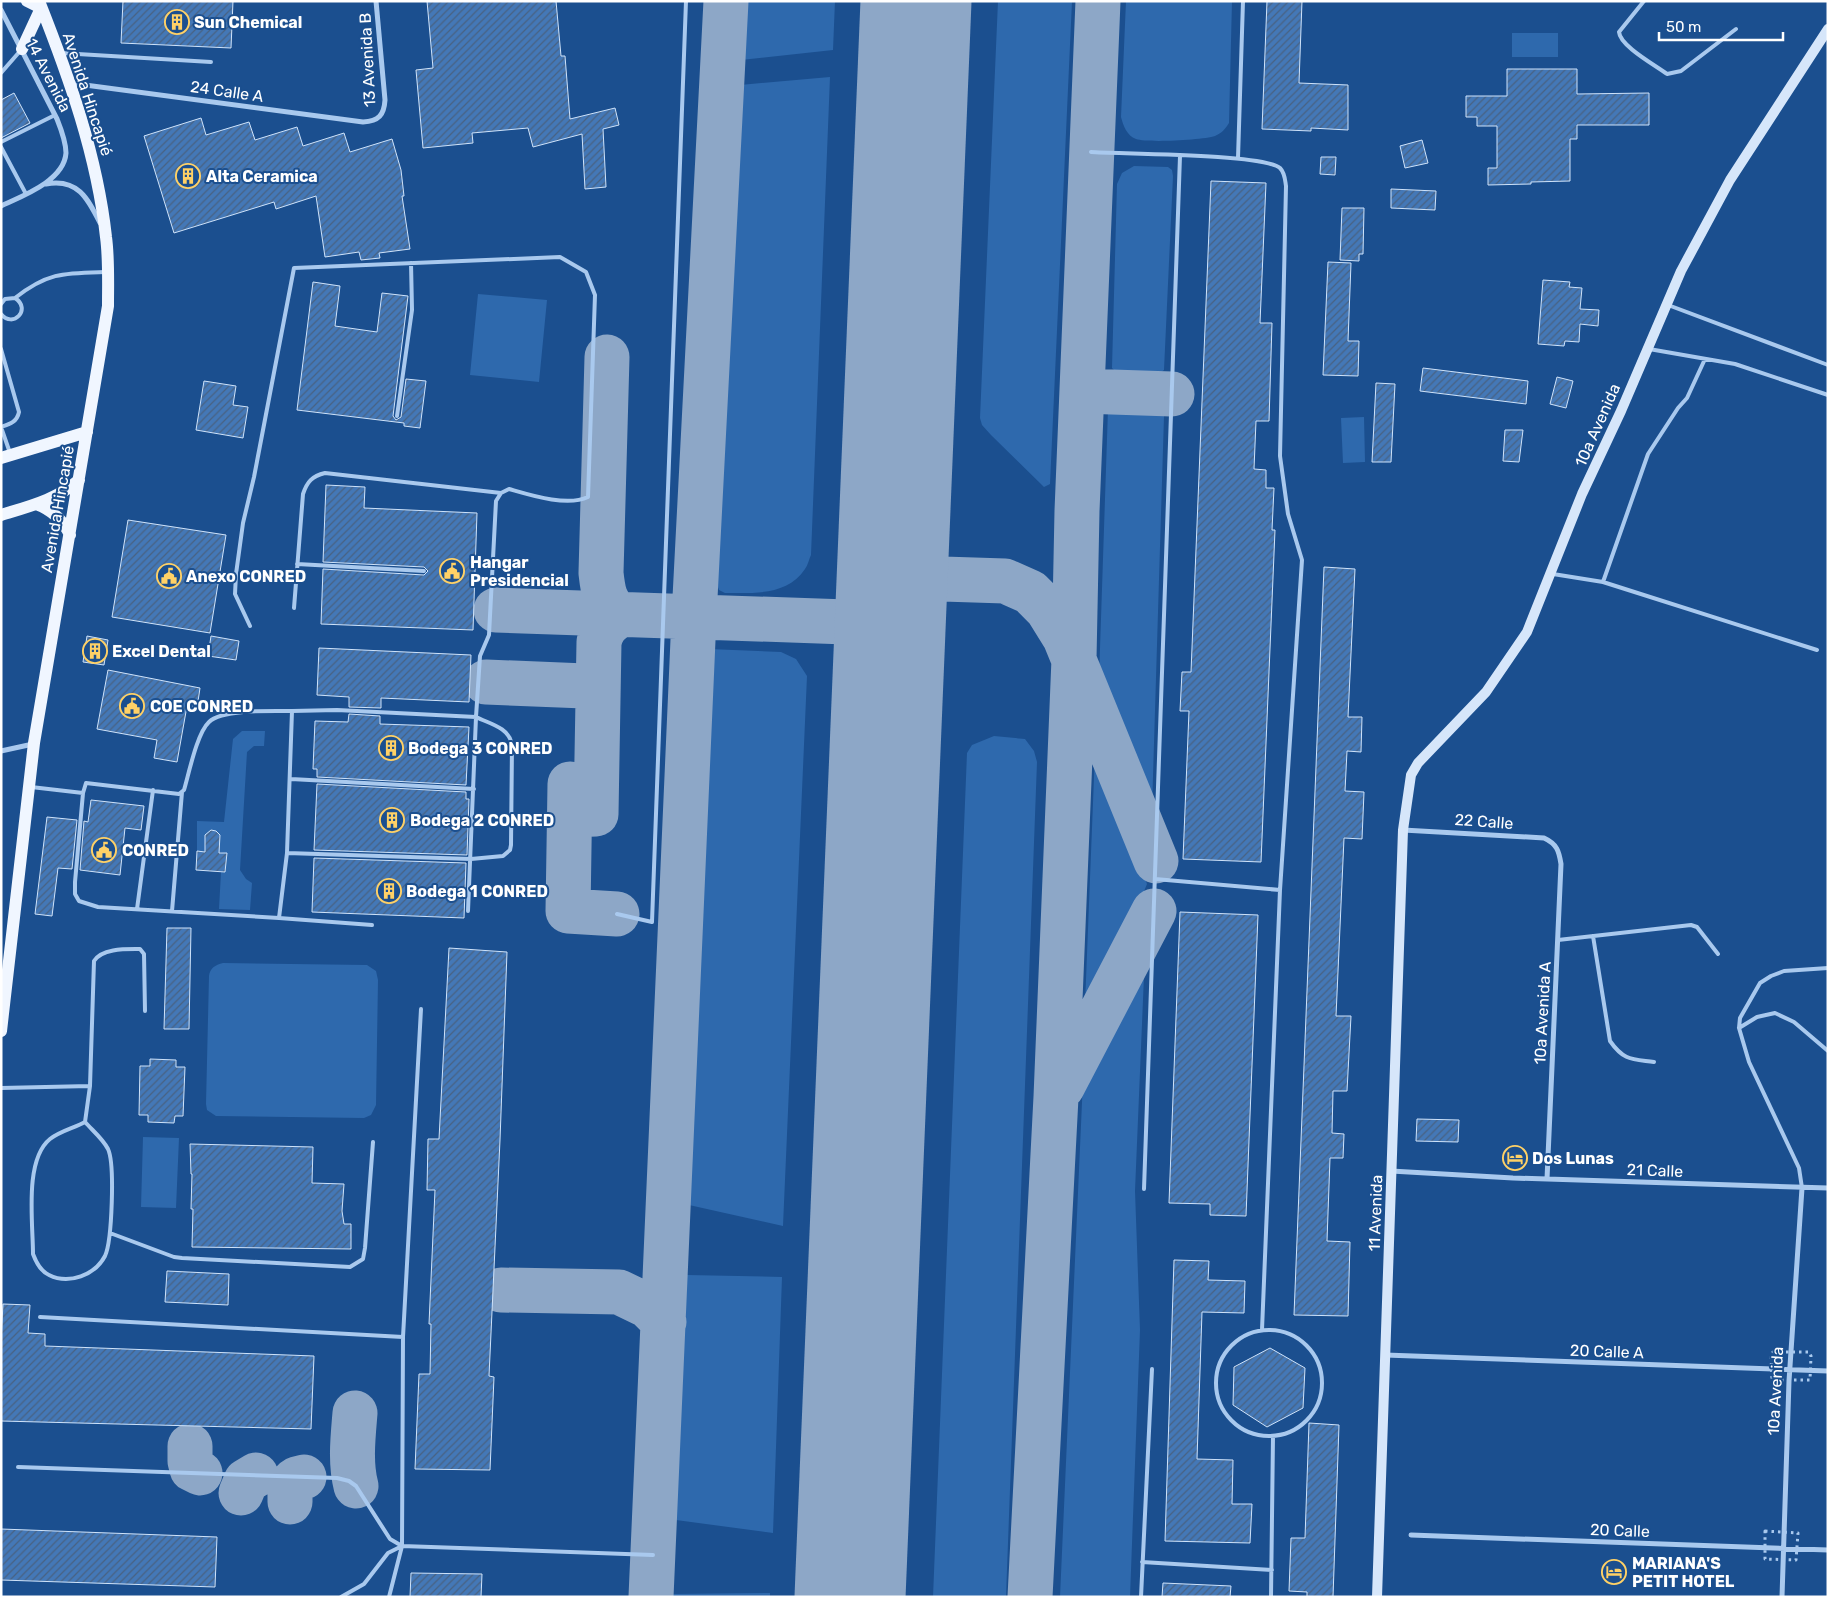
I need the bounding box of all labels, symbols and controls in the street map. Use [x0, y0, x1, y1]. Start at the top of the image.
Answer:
building icon: Sun Chemical [164, 9, 190, 35]
scale bar [1659, 10, 1783, 42]
street label: 13 Avenida B [356, 12, 379, 108]
place label: Sun Chemical [194, 13, 302, 32]
text: 50 m [1666, 18, 1701, 36]
street label: Avenida Hincapié [59, 30, 116, 158]
street label: 14 Avenida [22, 35, 75, 115]
street label: 24 Calle A [189, 77, 265, 106]
building icon: Alta Ceramica [175, 163, 201, 189]
place label: Alta Ceramica [206, 167, 318, 186]
street label: 10a Avenida [1571, 381, 1624, 470]
street label: Avenida Hincapié [37, 444, 78, 574]
place label: Hangar Presidencial [470, 553, 569, 590]
public building icon: Hangar Presidencial [439, 558, 465, 584]
public building icon: Anexo CONRED [156, 563, 182, 589]
place label: Anexo CONRED [186, 567, 306, 586]
building icon: Excel Dental [82, 638, 108, 664]
place label: Excel Dental [112, 642, 211, 661]
public building icon: COE CONRED [119, 693, 145, 719]
place label: COE CONRED [150, 697, 253, 716]
building icon: Bodega 3 CONRED [378, 735, 404, 761]
place label: Bodega 3 CONRED [408, 739, 552, 758]
building icon: Bodega 2 CONRED [379, 807, 405, 833]
street label: 22 Calle [1454, 810, 1514, 833]
place label: Bodega 2 CONRED [410, 811, 554, 830]
public building icon: CONRED [91, 837, 117, 863]
place label: CONRED [122, 841, 189, 860]
building icon: Bodega 1 CONRED [376, 878, 402, 904]
place label: Bodega 1 CONRED [406, 882, 548, 901]
street label: 10a Avenida A [1530, 961, 1555, 1065]
hotel icon: Dos Lunas [1502, 1145, 1528, 1171]
place label: Dos Lunas [1532, 1149, 1614, 1168]
street label: 21 Calle [1626, 1160, 1684, 1181]
street label: 11 Avenida [1365, 1174, 1386, 1252]
street label: 20 Calle A [1570, 1341, 1645, 1362]
street label: 10a Avenida [1764, 1346, 1787, 1436]
street label: 20 Calle [1590, 1520, 1650, 1541]
place label: MARIANA'S PETIT HOTEL [1632, 1554, 1735, 1591]
hotel icon: MARIANA'S PETIT HOTEL [1601, 1559, 1627, 1585]

